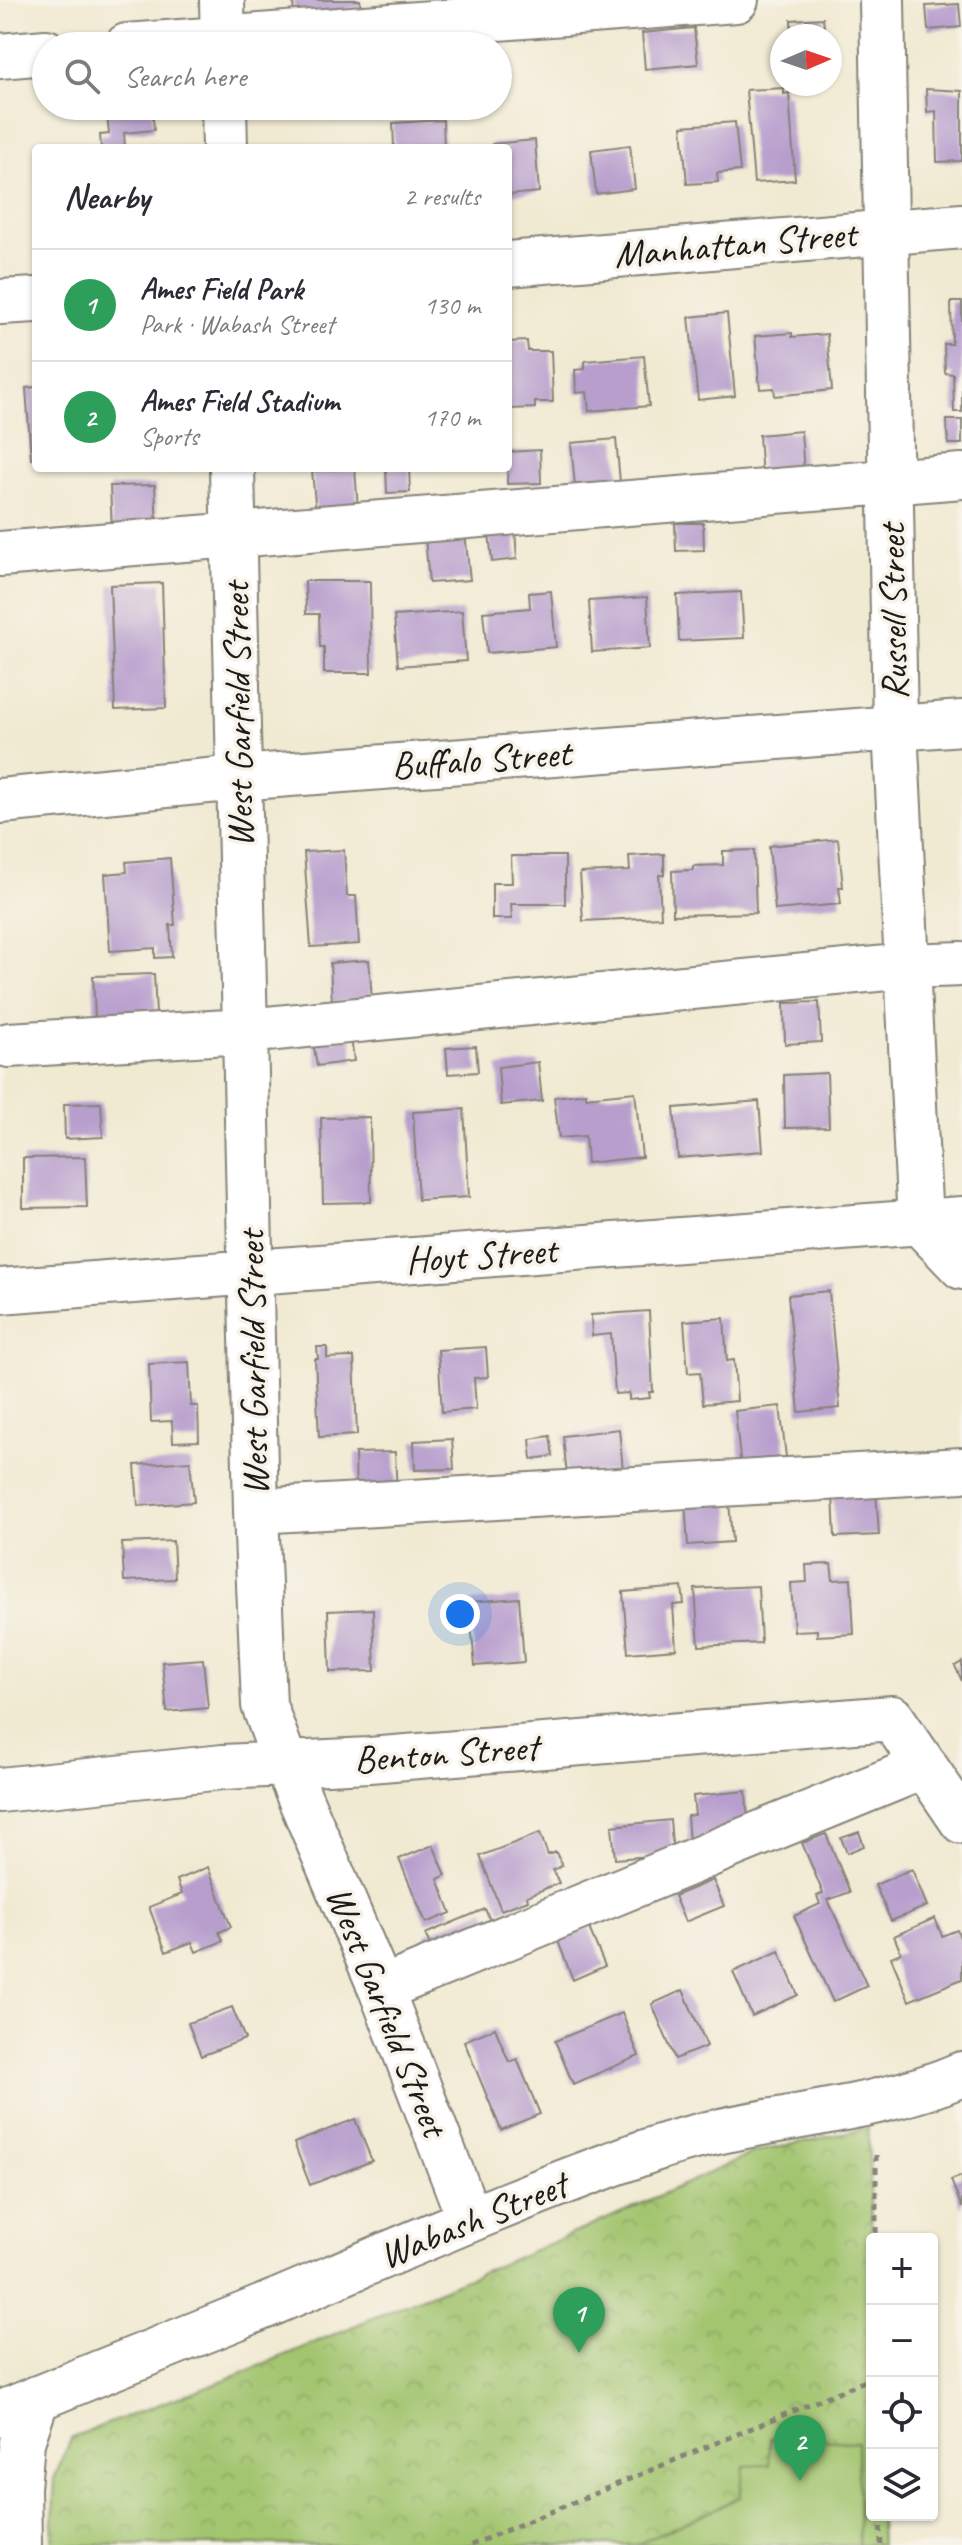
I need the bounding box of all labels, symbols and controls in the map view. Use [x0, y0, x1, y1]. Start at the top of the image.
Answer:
north arrow [770, 24, 842, 96]
search box [32, 32, 512, 120]
icon: search [60, 54, 104, 98]
text: Search here [124, 57, 246, 95]
text: Nearby [64, 175, 150, 218]
text: 2 results [404, 180, 480, 213]
street label: Manhattan Street [612, 210, 861, 278]
text: Ames Field Park [140, 270, 303, 308]
text: 1 [84, 289, 96, 322]
text: 130 m [424, 289, 480, 322]
text: Park · Wabash Street [140, 308, 334, 341]
text: Ames Field Stadium [140, 382, 339, 420]
text: 2 [84, 401, 96, 434]
text: 170 m [424, 401, 480, 434]
text: Sports [140, 420, 198, 453]
street label: Russell Street [868, 520, 918, 700]
street label: West Garfield Street [212, 579, 264, 848]
street label: Buffalo Street [390, 729, 575, 789]
street label: Hoyt Street [404, 1226, 561, 1284]
street label: West Garfield Street [227, 1227, 279, 1496]
your location [440, 1594, 480, 1634]
street label: Benton Street [352, 1723, 545, 1783]
street label: West Garfield Street [316, 1879, 460, 2146]
street label: Wabash Street [372, 2159, 579, 2279]
map controls [866, 2233, 938, 2521]
button: + [866, 2233, 938, 2305]
pin: 1 [553, 2287, 605, 2353]
button: − [866, 2305, 938, 2377]
button: locate [866, 2377, 938, 2449]
pin: 2 [774, 2415, 826, 2481]
button: layers [866, 2449, 938, 2521]

